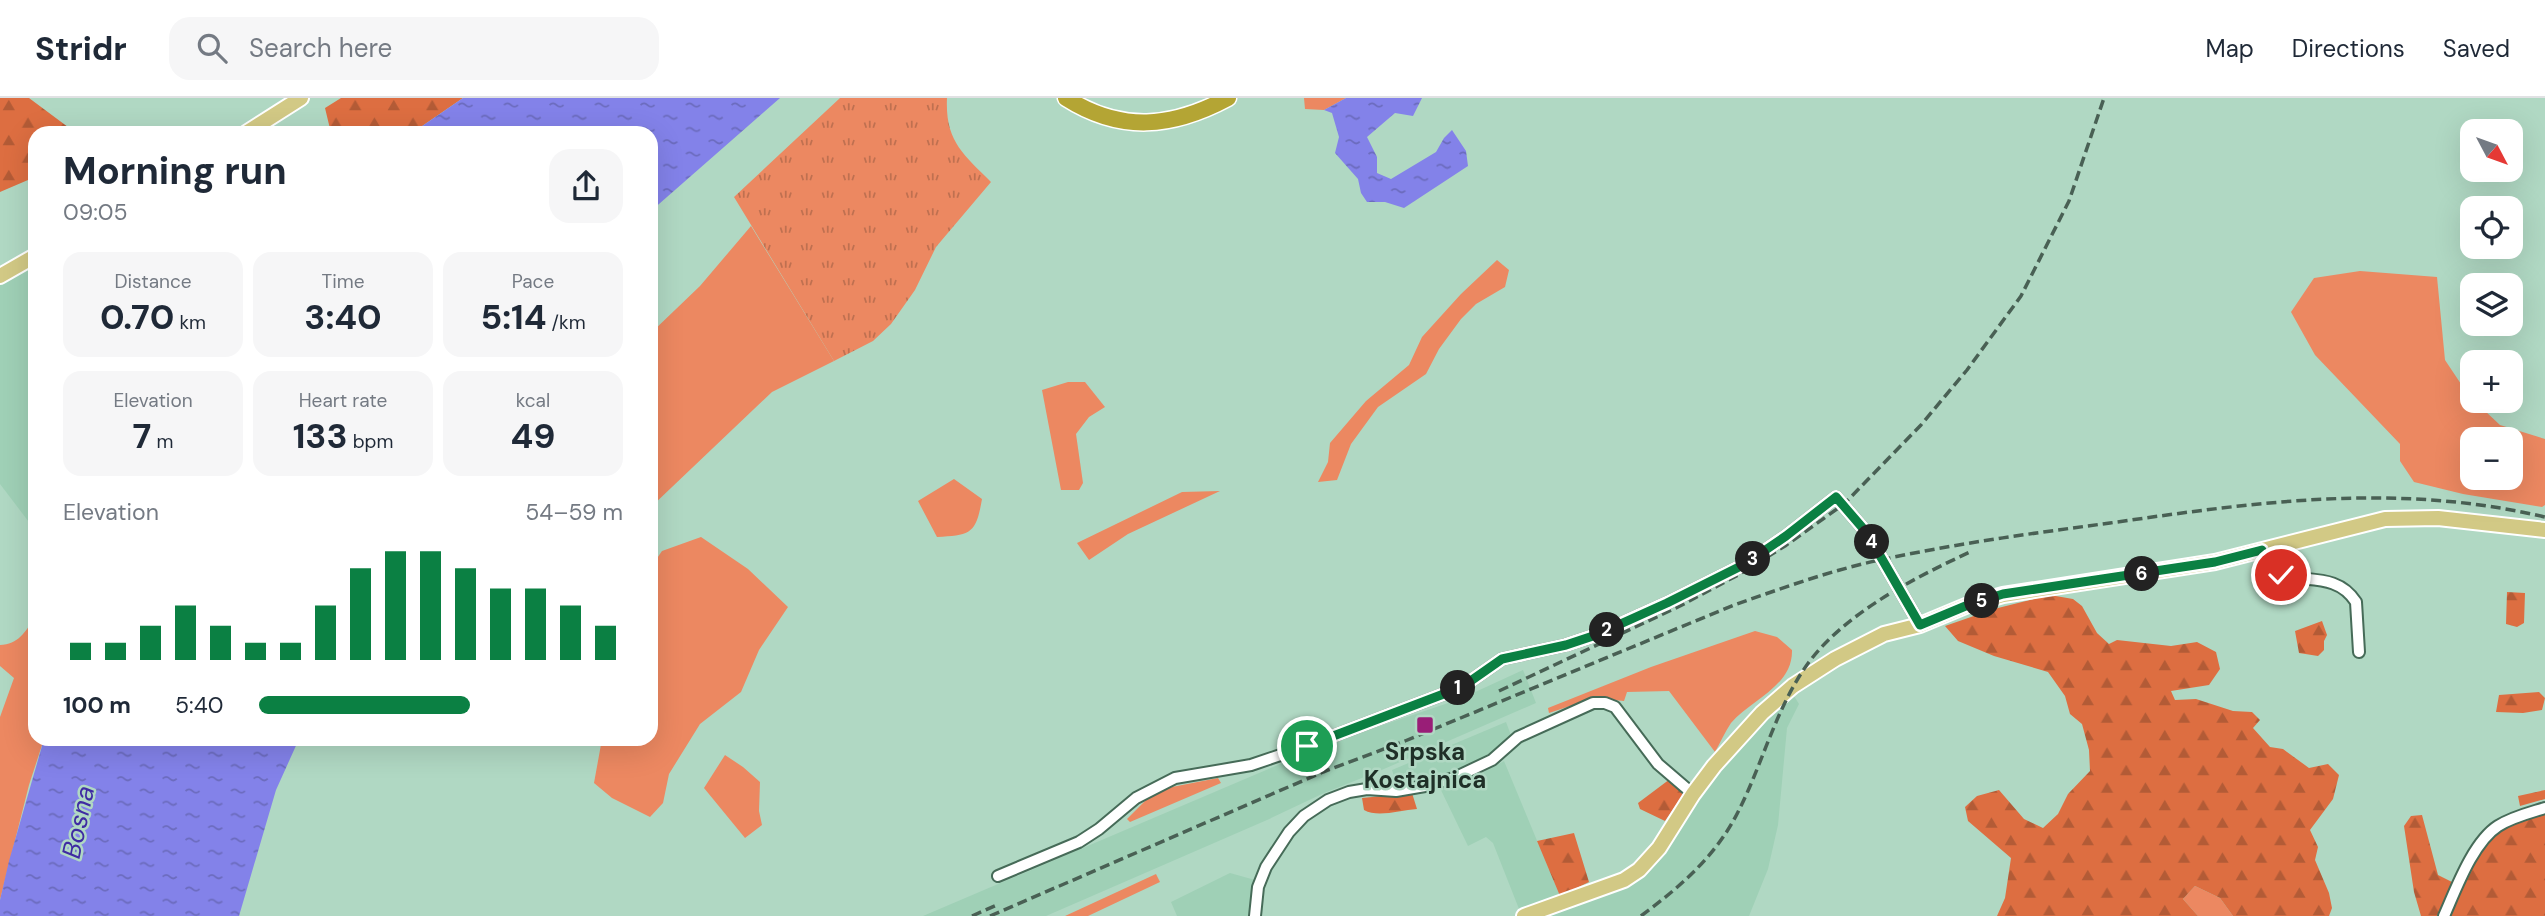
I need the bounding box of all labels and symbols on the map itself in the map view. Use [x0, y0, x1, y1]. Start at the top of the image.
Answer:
north arrow [2460, 119, 2524, 182]
pin: 4 [1854, 524, 1890, 560]
pin: 3 [1736, 542, 1770, 576]
pin [2251, 545, 2311, 605]
pin: 6 [2124, 556, 2160, 592]
pin: 5 [1965, 584, 2000, 618]
pin: 2 [1590, 612, 1624, 648]
pin: 1 [1440, 670, 1476, 706]
marker: Srpska Kostajnica [1415, 715, 1435, 735]
pin [1277, 716, 1337, 776]
place label: Srpska Kostajnica [1364, 736, 1486, 795]
water label: Bosna [54, 782, 102, 862]

